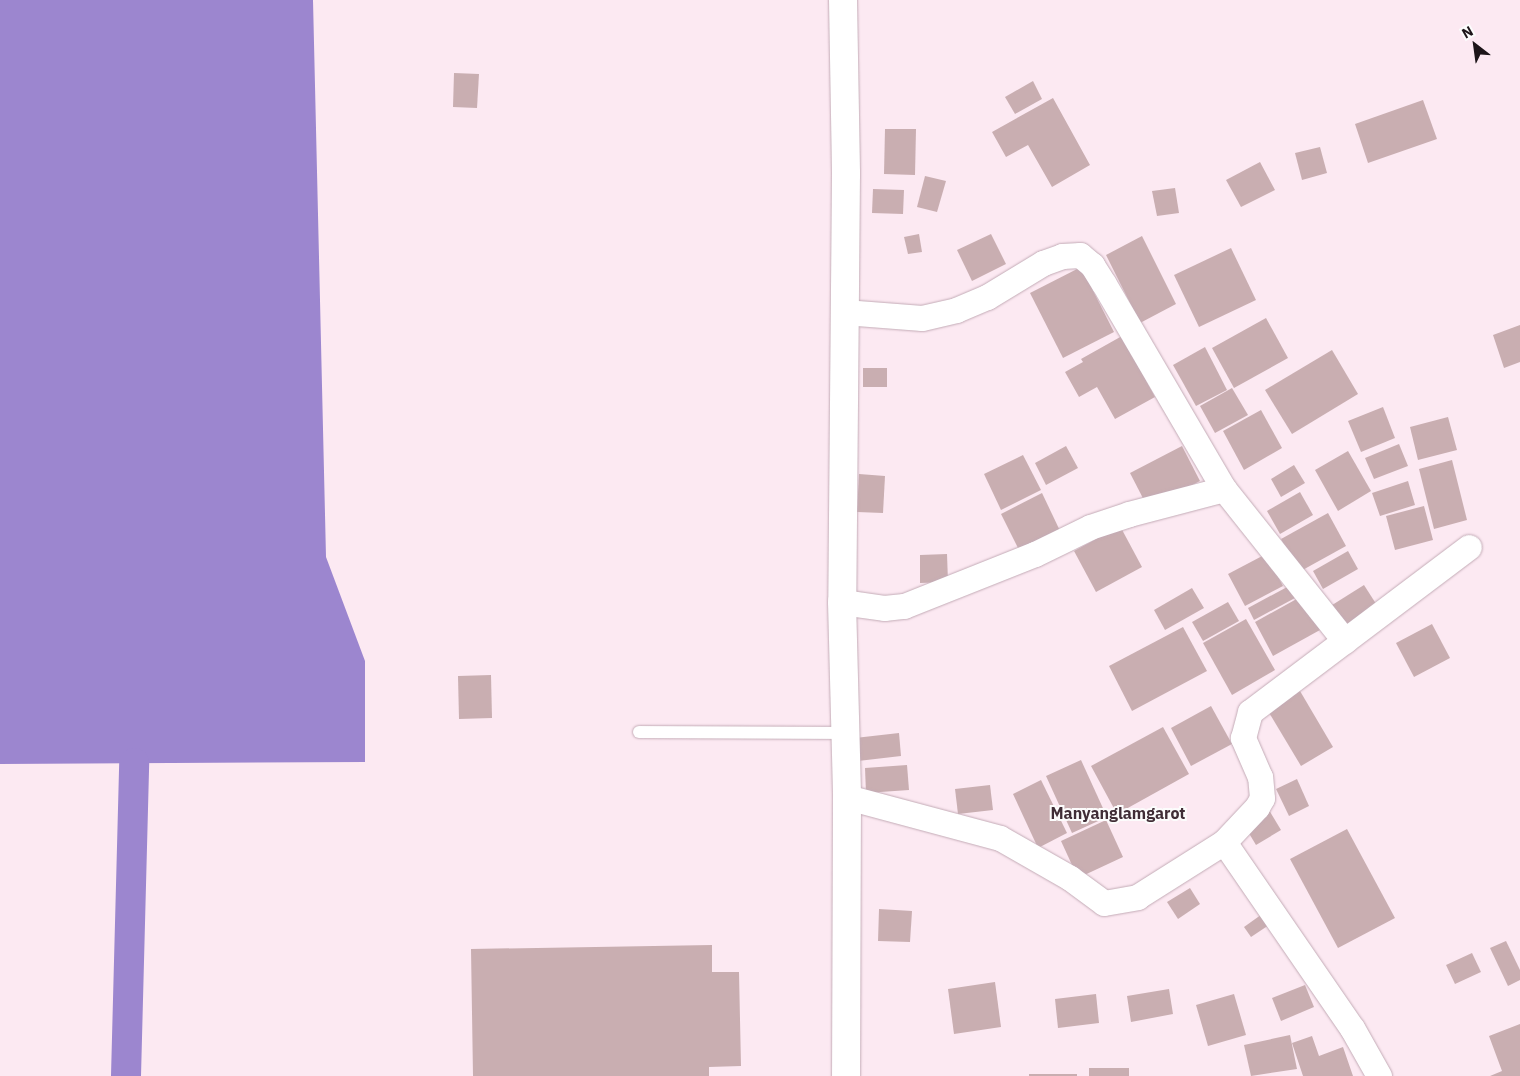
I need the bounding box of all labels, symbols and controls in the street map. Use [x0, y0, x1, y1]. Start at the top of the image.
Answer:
north arrow [1450, 20, 1500, 70]
text: N [1459, 22, 1476, 42]
district label: Manyanglamgarot [1050, 803, 1186, 823]

